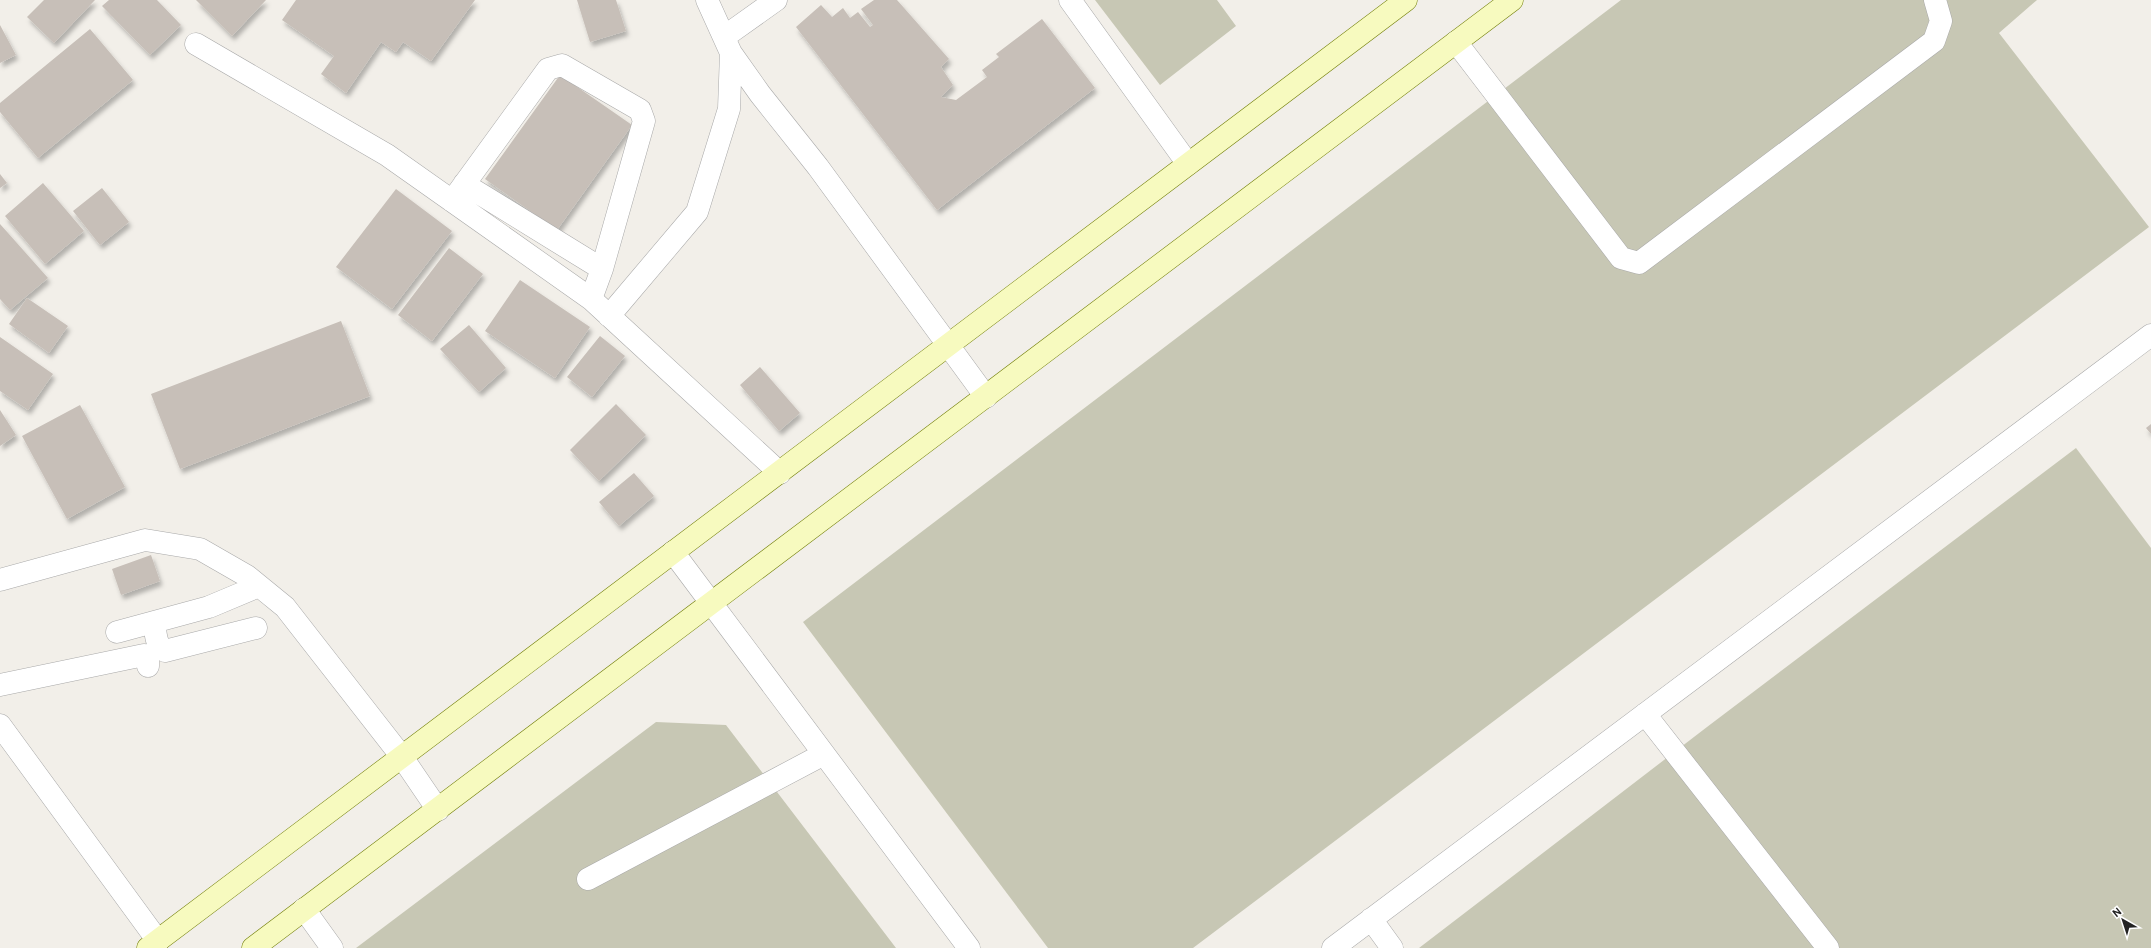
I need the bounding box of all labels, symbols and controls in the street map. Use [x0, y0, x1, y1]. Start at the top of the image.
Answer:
north arrow [2103, 900, 2143, 940]
text: N [2110, 905, 2125, 921]

